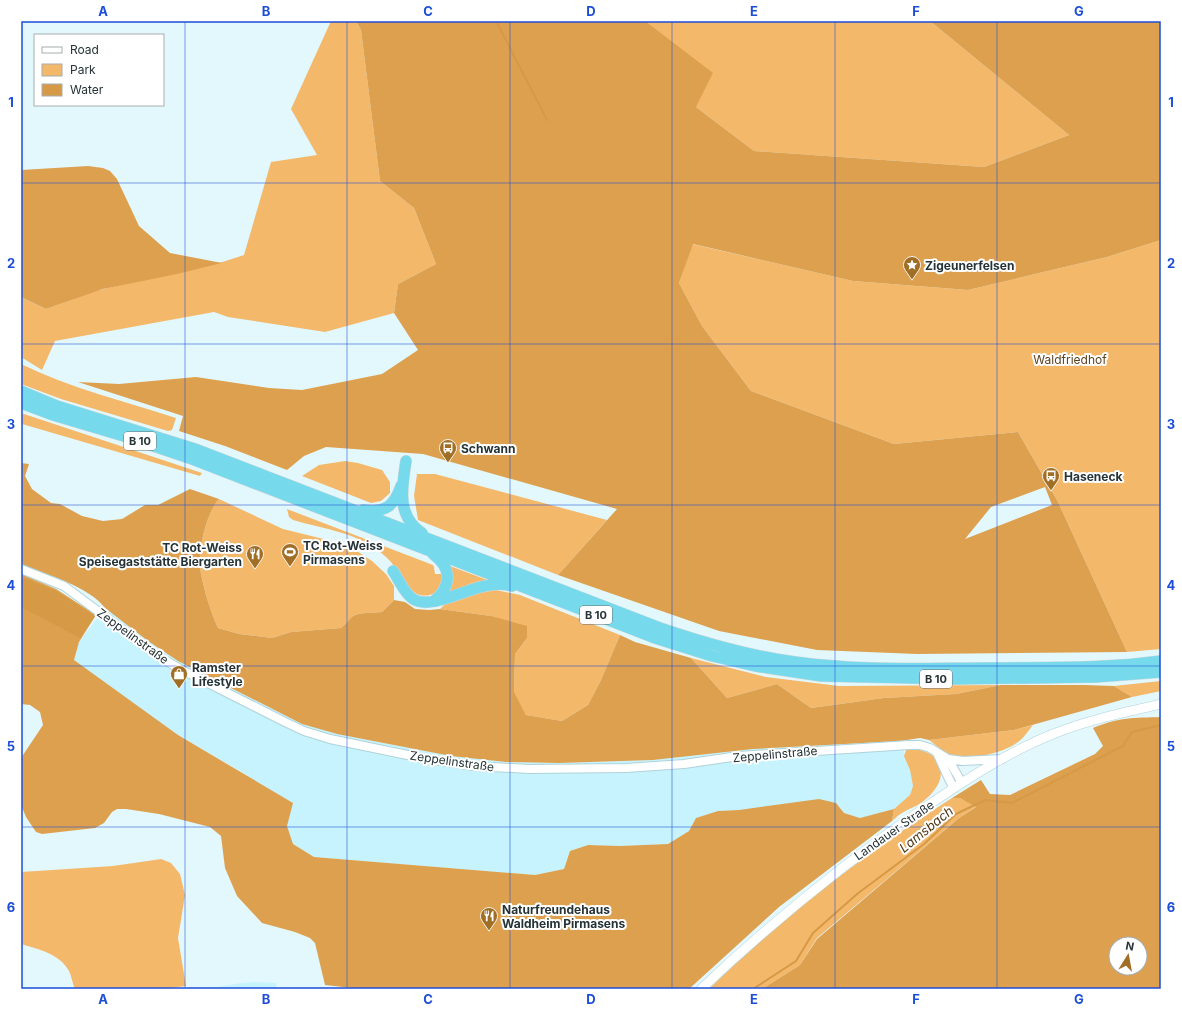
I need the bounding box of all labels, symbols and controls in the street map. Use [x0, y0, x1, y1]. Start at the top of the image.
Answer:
text: A [98, 3, 108, 19]
text: B [262, 3, 271, 19]
text: C [423, 3, 433, 19]
text: D [586, 3, 596, 19]
text: E [750, 3, 758, 19]
text: F [912, 3, 920, 19]
text: G [1074, 3, 1084, 19]
legend [34, 34, 164, 106]
text: Road [70, 42, 99, 57]
text: Park [70, 62, 96, 77]
text: Water [70, 82, 104, 97]
text: 1 [8, 94, 14, 110]
text: 1 [1168, 94, 1174, 110]
text: 2 [7, 255, 15, 271]
place icon: Zigeunerfelsen [902, 255, 922, 280]
text: 2 [1167, 255, 1175, 271]
place label: Zigeunerfelsen [925, 258, 1014, 273]
park label: Waldfriedhof [1033, 352, 1107, 367]
text: 3 [7, 416, 15, 432]
text: 3 [1167, 416, 1175, 432]
road number: B 10 [124, 432, 156, 450]
bus stop icon: Schwann [438, 438, 458, 463]
place label: Schwann [461, 441, 515, 456]
bus stop icon: Haseneck [1041, 466, 1061, 491]
place label: Haseneck [1064, 469, 1122, 484]
place label: TC Rot-Weiss Pirmasens [303, 538, 383, 567]
place label: TC Rot-Weiss Speisegaststätte Biergarten [79, 540, 242, 569]
sports icon: TC Rot-Weiss Pirmasens [280, 542, 300, 567]
restaurant icon: TC Rot-Weiss Speisegaststätte Biergarten [245, 544, 265, 569]
text: 4 [7, 577, 16, 593]
text: 4 [1167, 577, 1176, 593]
street label: Zeppelinstraße [94, 605, 172, 667]
road number: B 10 [580, 606, 612, 624]
place label: Ramster Lifestyle [192, 660, 243, 689]
shop icon: Ramster Lifestyle [169, 664, 189, 689]
road number: B 10 [920, 670, 952, 688]
text: 5 [7, 738, 15, 754]
text: 5 [1167, 738, 1175, 754]
street label: Zeppelinstraße [732, 743, 818, 765]
street label: Zeppelinstraße [409, 748, 495, 774]
street label: Landauer Straße [851, 797, 937, 863]
water label: Lamsbach [896, 802, 956, 856]
text: 6 [7, 899, 15, 915]
text: 6 [1167, 899, 1175, 915]
place label: Naturfreundehaus Waldheim Pirmasens [502, 902, 625, 931]
restaurant icon: Naturfreundehaus Waldheim Pirmasens [479, 906, 499, 931]
north arrow [1108, 936, 1148, 976]
text: N [1124, 939, 1135, 954]
text: A [98, 991, 108, 1007]
text: B [262, 991, 271, 1007]
text: C [423, 991, 433, 1007]
text: D [586, 991, 596, 1007]
text: E [750, 991, 758, 1007]
text: F [912, 991, 920, 1007]
text: G [1074, 991, 1084, 1007]

